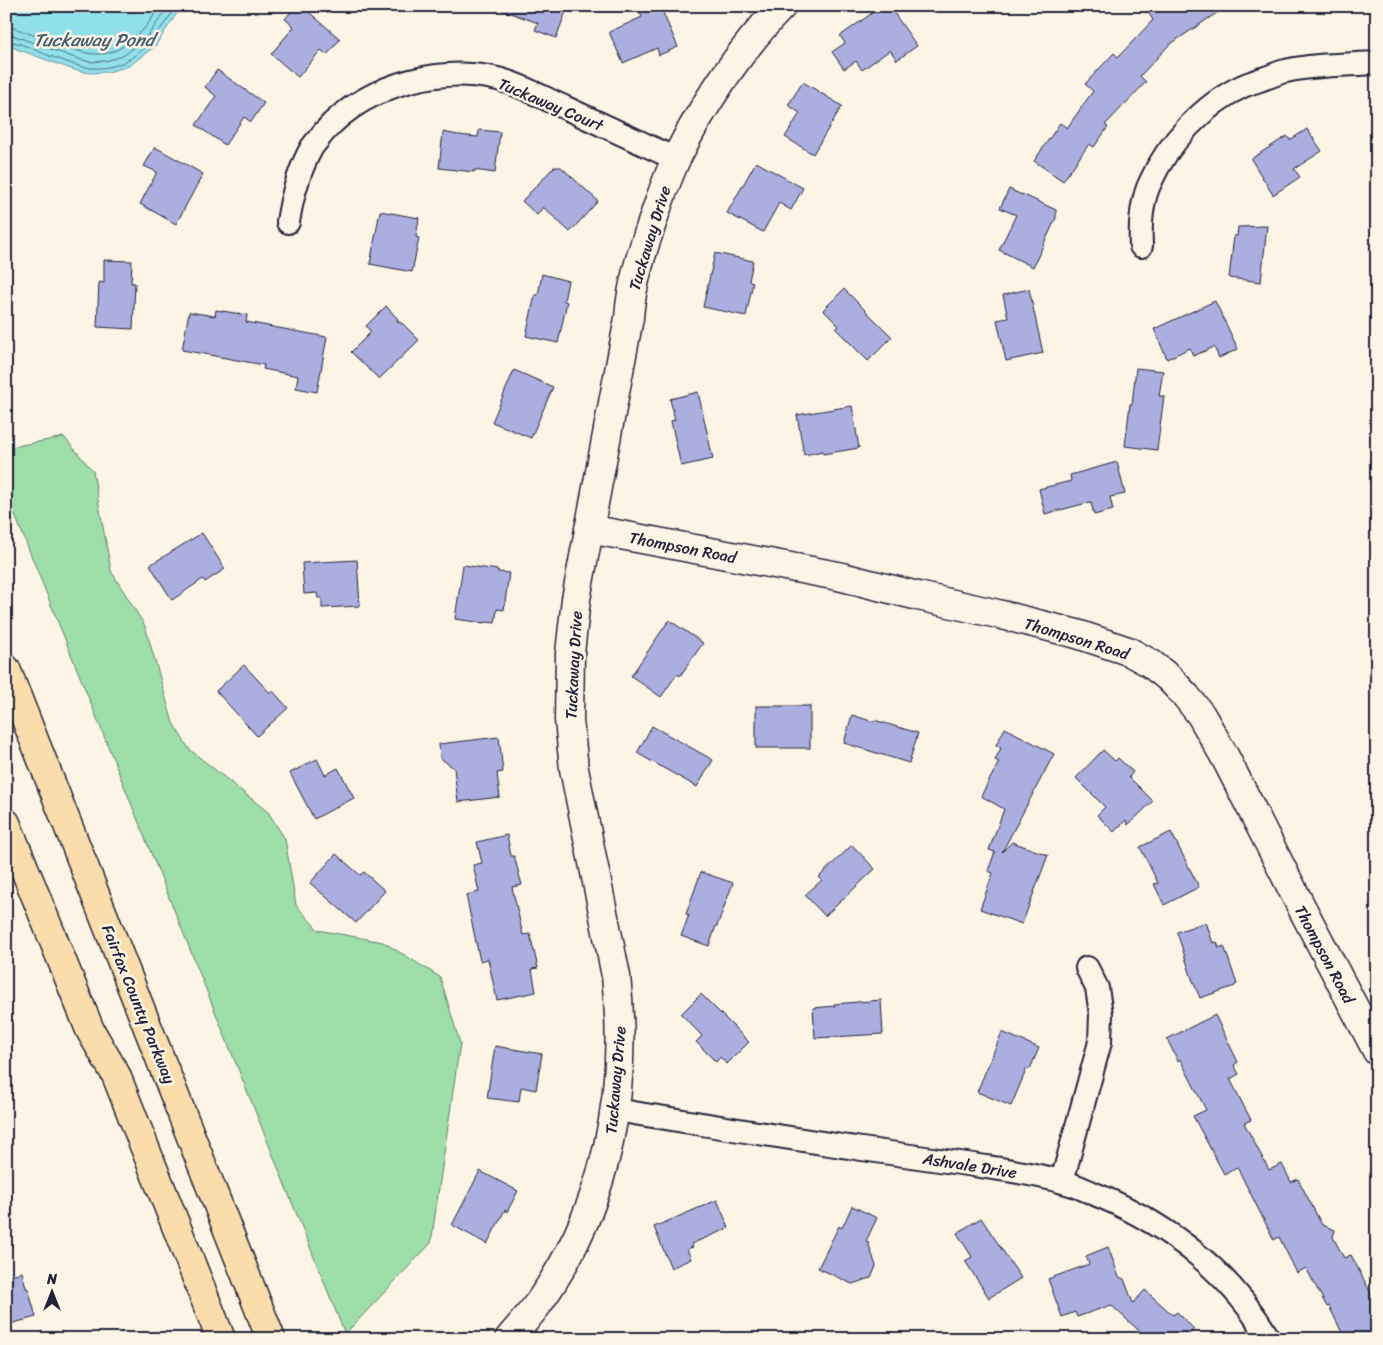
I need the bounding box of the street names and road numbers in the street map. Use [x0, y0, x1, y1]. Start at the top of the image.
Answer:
street label: Tuckaway Court [494, 69, 608, 140]
street label: Tuckaway Drive [620, 182, 679, 294]
street label: Thompson Road [627, 523, 740, 572]
street label: Thompson Road [1021, 609, 1134, 669]
street label: Tuckaway Drive [556, 610, 591, 720]
street label: Thompson Road [1286, 900, 1364, 1010]
street label: Fairfax County Parkway [93, 920, 184, 1089]
street label: Tuckaway Drive [596, 1025, 635, 1135]
street label: Ashvale Drive [920, 1144, 1019, 1187]

